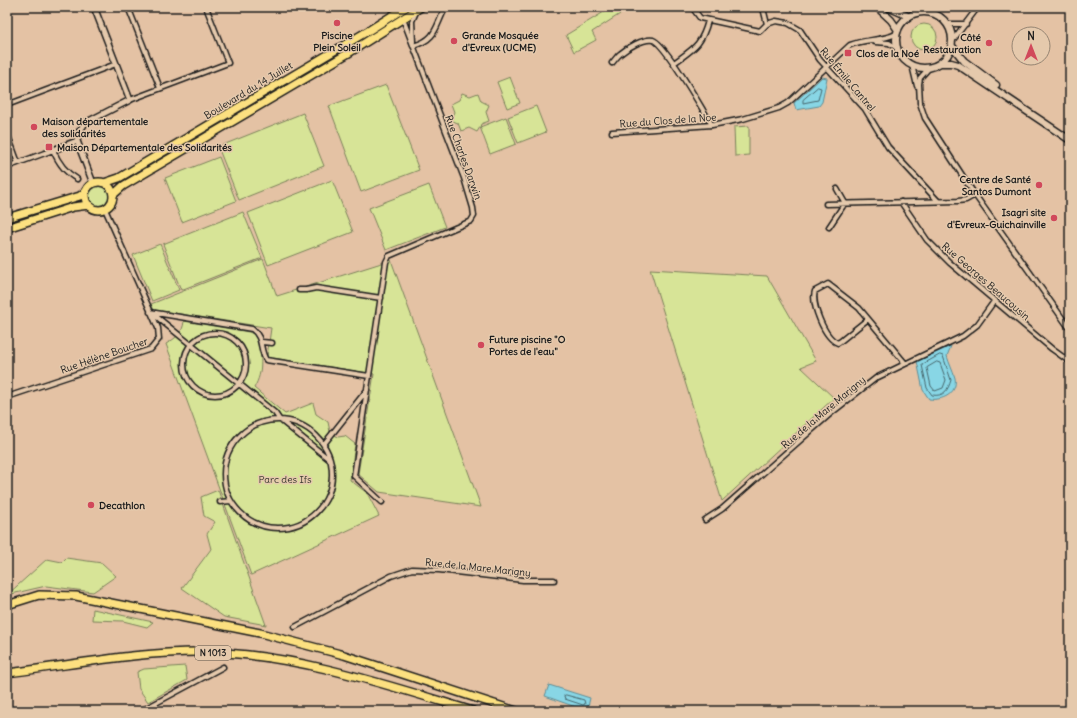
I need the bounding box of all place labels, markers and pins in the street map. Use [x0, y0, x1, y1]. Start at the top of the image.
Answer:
marker: Piscine Plein Soleil [332, 18, 342, 28]
place label: Piscine Plein Soleil [313, 29, 361, 54]
place label: Grande Mosquée d'Evreux (UCME) [462, 29, 539, 54]
place label: Côté Restauration [923, 31, 982, 56]
marker: Grande Mosquée d'Evreux (UCME) [449, 36, 459, 46]
marker: Côté Restauration [984, 38, 994, 48]
place label: Clos de la Noé [856, 47, 920, 60]
marker: Clos de la Noé [843, 48, 853, 58]
place label: Maison départementale des solidarités [42, 115, 149, 140]
marker: Maison départementale des solidarités [29, 122, 39, 132]
place label: Maison Départementale des Solidarités [57, 141, 232, 154]
marker: Maison Départementale des Solidarités [44, 142, 54, 152]
place label: Centre de Santé Santos Dumont [959, 173, 1032, 198]
marker: Centre de Santé Santos Dumont [1034, 180, 1044, 190]
place label: Isagri site d'Evreux-Guichainville [947, 206, 1047, 231]
marker: Isagri site d'Evreux-Guichainville [1049, 213, 1059, 223]
place label: Future piscine "O Portes de l'eau" [489, 333, 566, 358]
marker: Future piscine "O Portes de l'eau" [476, 340, 486, 350]
place label: Decathlon [99, 499, 145, 512]
marker: Decathlon [86, 500, 96, 510]

